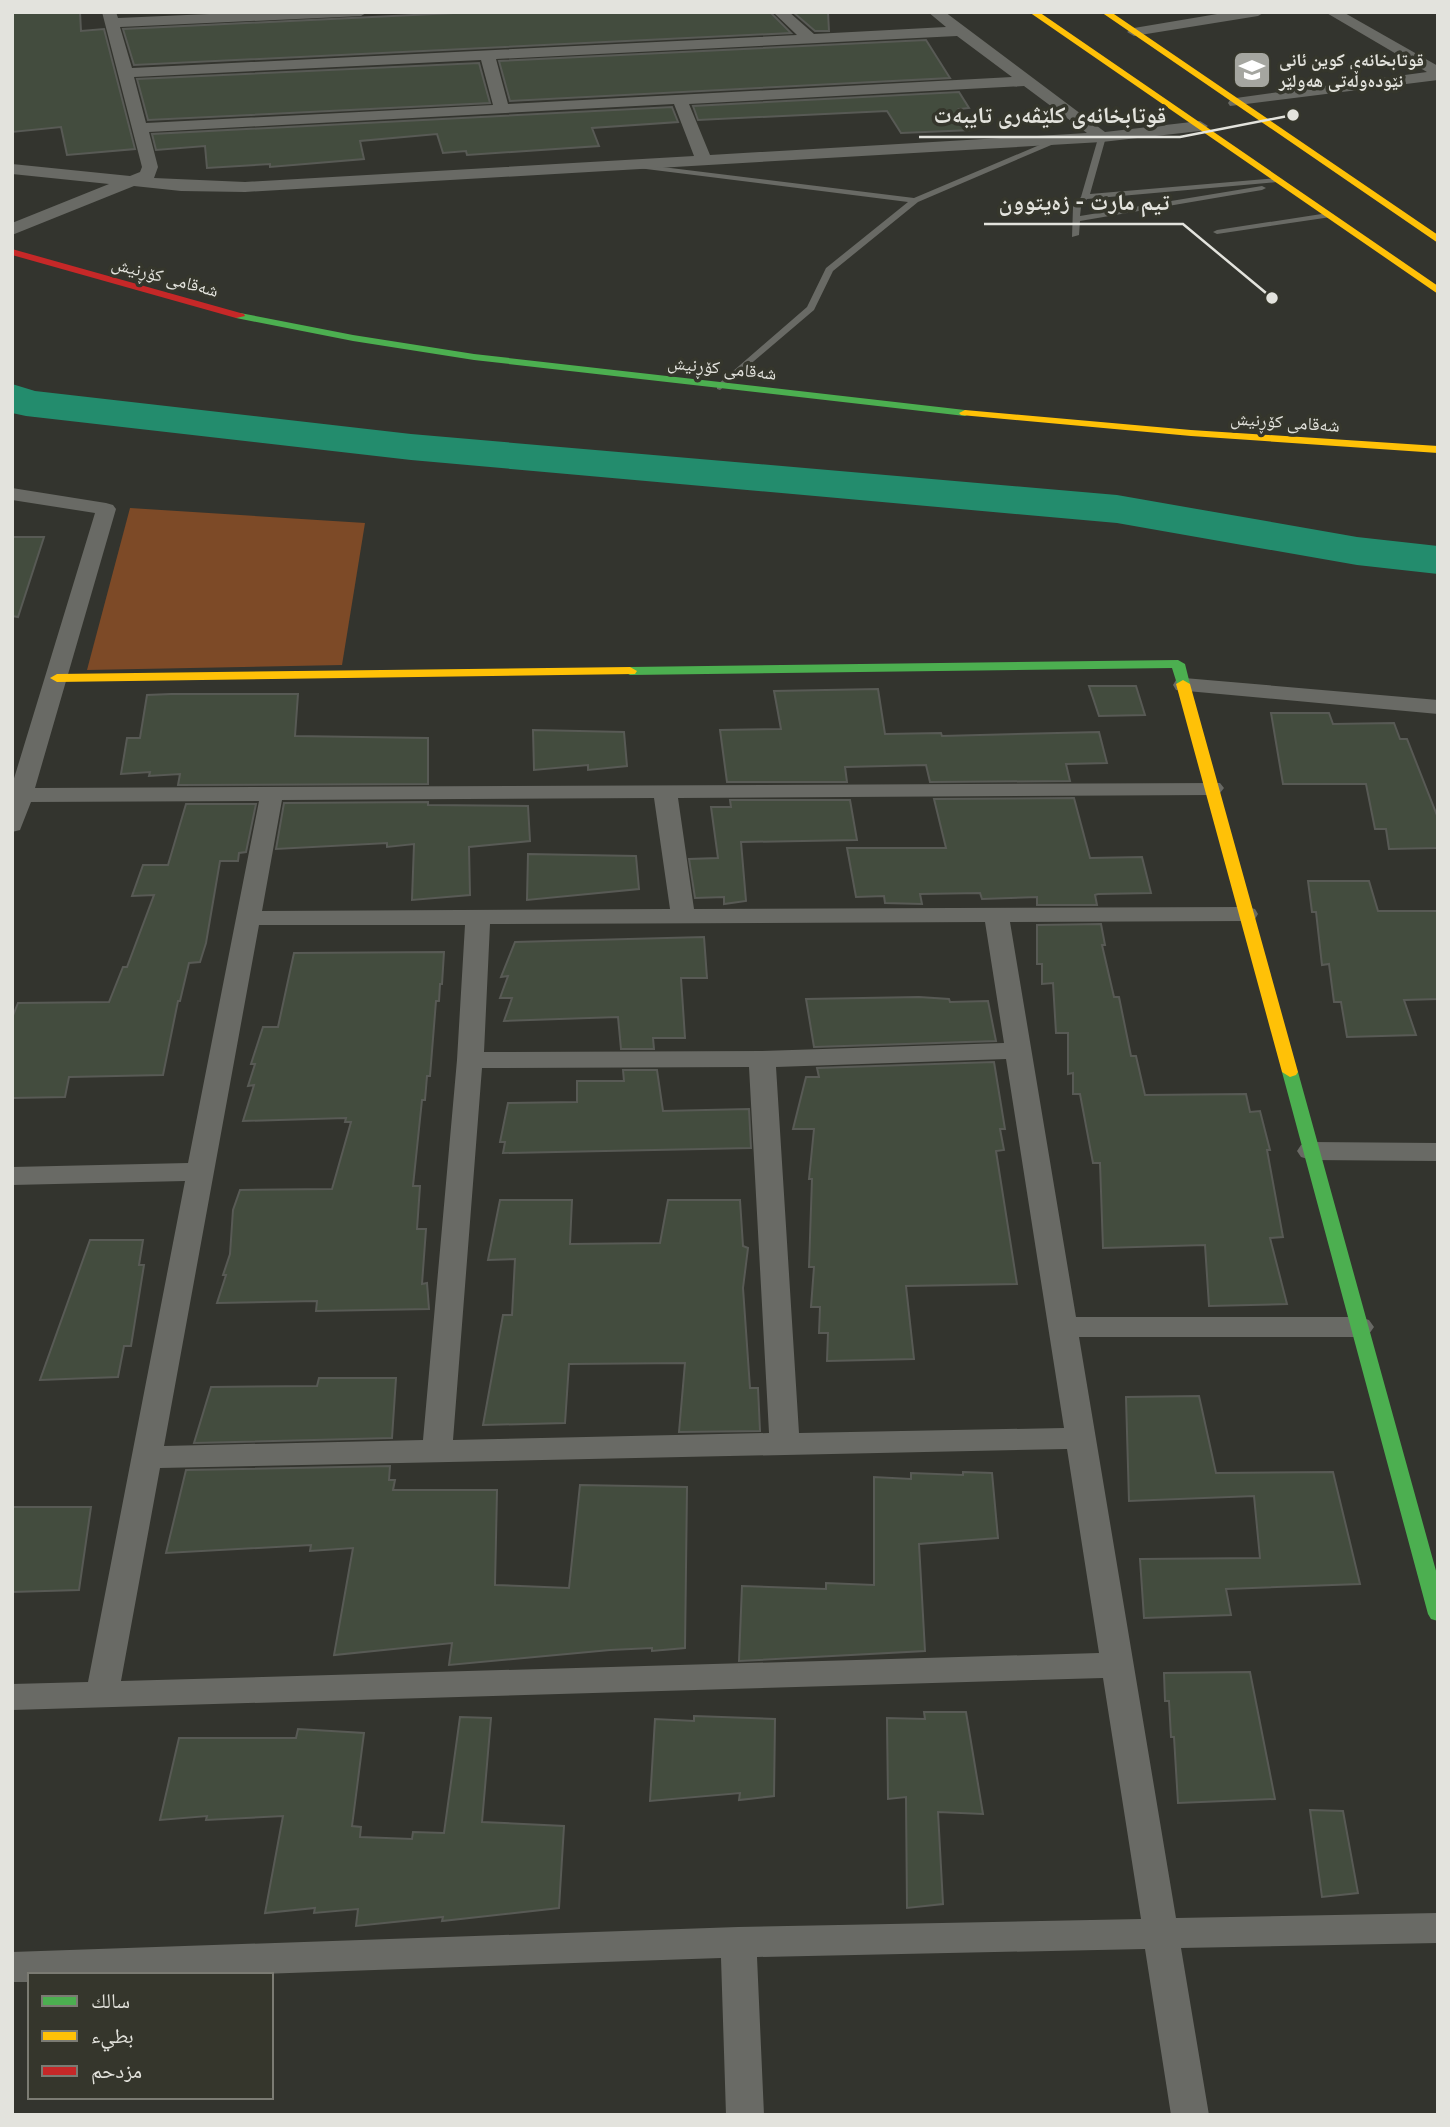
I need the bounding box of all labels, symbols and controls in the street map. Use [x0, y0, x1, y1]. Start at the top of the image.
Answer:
school or university icon: قوتابخانەی کوین ئانی نێودەوڵەتی هەولێر [1231, 49, 1273, 91]
place label: قوتابخانەی کوین ئانی نێودەوڵەتی هەولێر [1278, 49, 1424, 92]
callout: قوتابخانەی کلێڤەری تایبەت [919, 93, 1180, 137]
text: قوتابخانەی کلێڤەری تایبەت [934, 102, 1166, 129]
callout: تیم مارت - زەیتوون [984, 180, 1183, 224]
text: تیم مارت - زەیتوون [999, 189, 1170, 218]
street label: شەقامی کۆڕنیش [109, 252, 221, 305]
street label: شەقامی کۆڕنیش [666, 351, 778, 387]
street label: شەقامی کۆڕنیش [1229, 407, 1340, 440]
legend [28, 1973, 273, 2099]
text: سالك [91, 1989, 130, 2013]
text: بطيء [91, 2024, 134, 2052]
text: مزدحم [91, 2059, 142, 2085]

